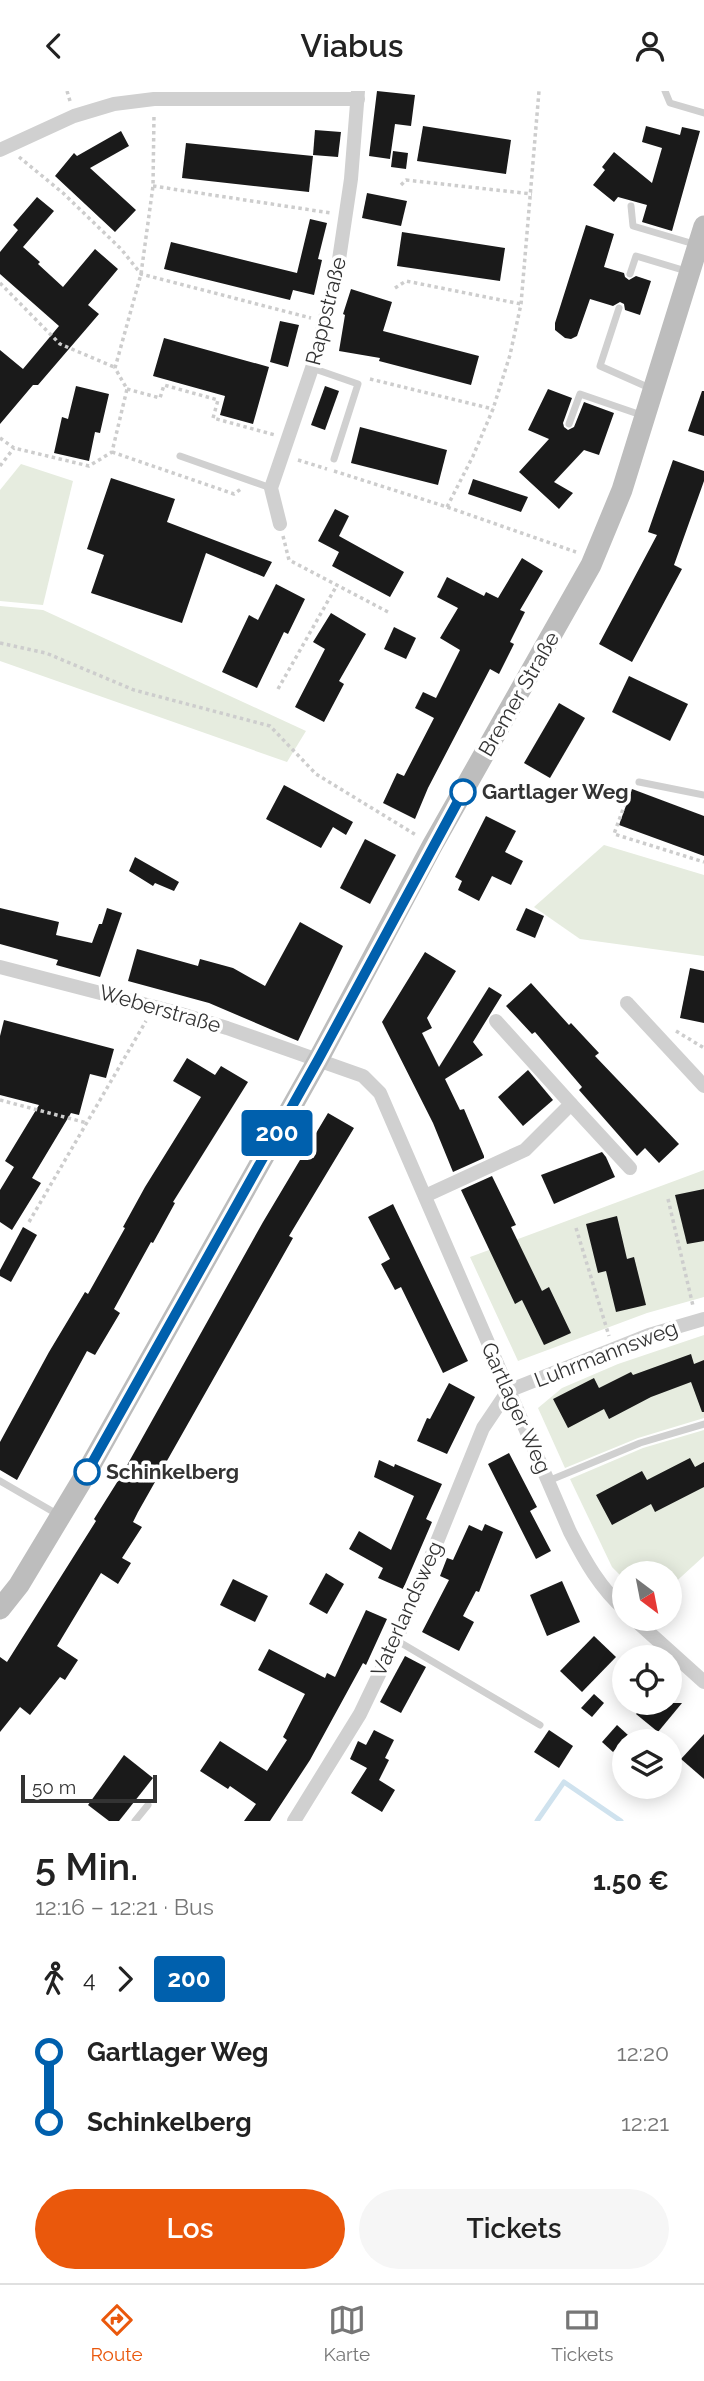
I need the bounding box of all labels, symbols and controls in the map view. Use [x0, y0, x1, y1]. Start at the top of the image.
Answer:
icon: back [35, 27, 73, 65]
text: Viabus [301, 27, 403, 64]
icon: person [631, 27, 669, 65]
street label: Rappstraße [300, 254, 351, 368]
street label: Bremer Straße [473, 627, 564, 760]
marker: Gartlager Weg [450, 779, 476, 805]
place label: Gartlager Weg [482, 779, 629, 804]
street label: Weberstraße [96, 979, 224, 1038]
line badge: 200 [237, 1110, 317, 1156]
text: 200 [255, 1118, 299, 1147]
street label: Luhrmannsweg [531, 1315, 681, 1392]
street label: Gartlager Weg [476, 1338, 556, 1477]
marker: Schinkelberg [74, 1459, 100, 1485]
place label: Schinkelberg [106, 1459, 239, 1484]
street label: Vaterlandsweg [366, 1537, 448, 1680]
north arrow [612, 1561, 682, 1631]
map controls [612, 1561, 682, 1799]
button: locate [612, 1645, 682, 1715]
button: layers [612, 1729, 682, 1799]
scale bar [21, 1772, 158, 1804]
text: 50 m [32, 1776, 76, 1798]
text: 5 Min. [35, 1844, 138, 1889]
text: 1.50 € [593, 1866, 669, 1896]
text: 12:16 – 12:21 · Bus [35, 1893, 214, 1920]
icon: walk [35, 1960, 73, 1998]
icon: forward [106, 1960, 144, 1998]
text: 200 [168, 1964, 211, 1993]
text: 4 [83, 1965, 96, 1992]
text: Gartlager Weg [87, 2037, 269, 2067]
text: 12:20 [617, 2039, 669, 2066]
text: Schinkelberg [87, 2107, 252, 2137]
text: 12:21 [621, 2109, 669, 2136]
button: Los [35, 2189, 345, 2269]
button: Tickets [359, 2189, 669, 2269]
tab: Route [91, 2301, 143, 2365]
tab: Karte [324, 2301, 370, 2365]
tab: Tickets [551, 2301, 613, 2365]

